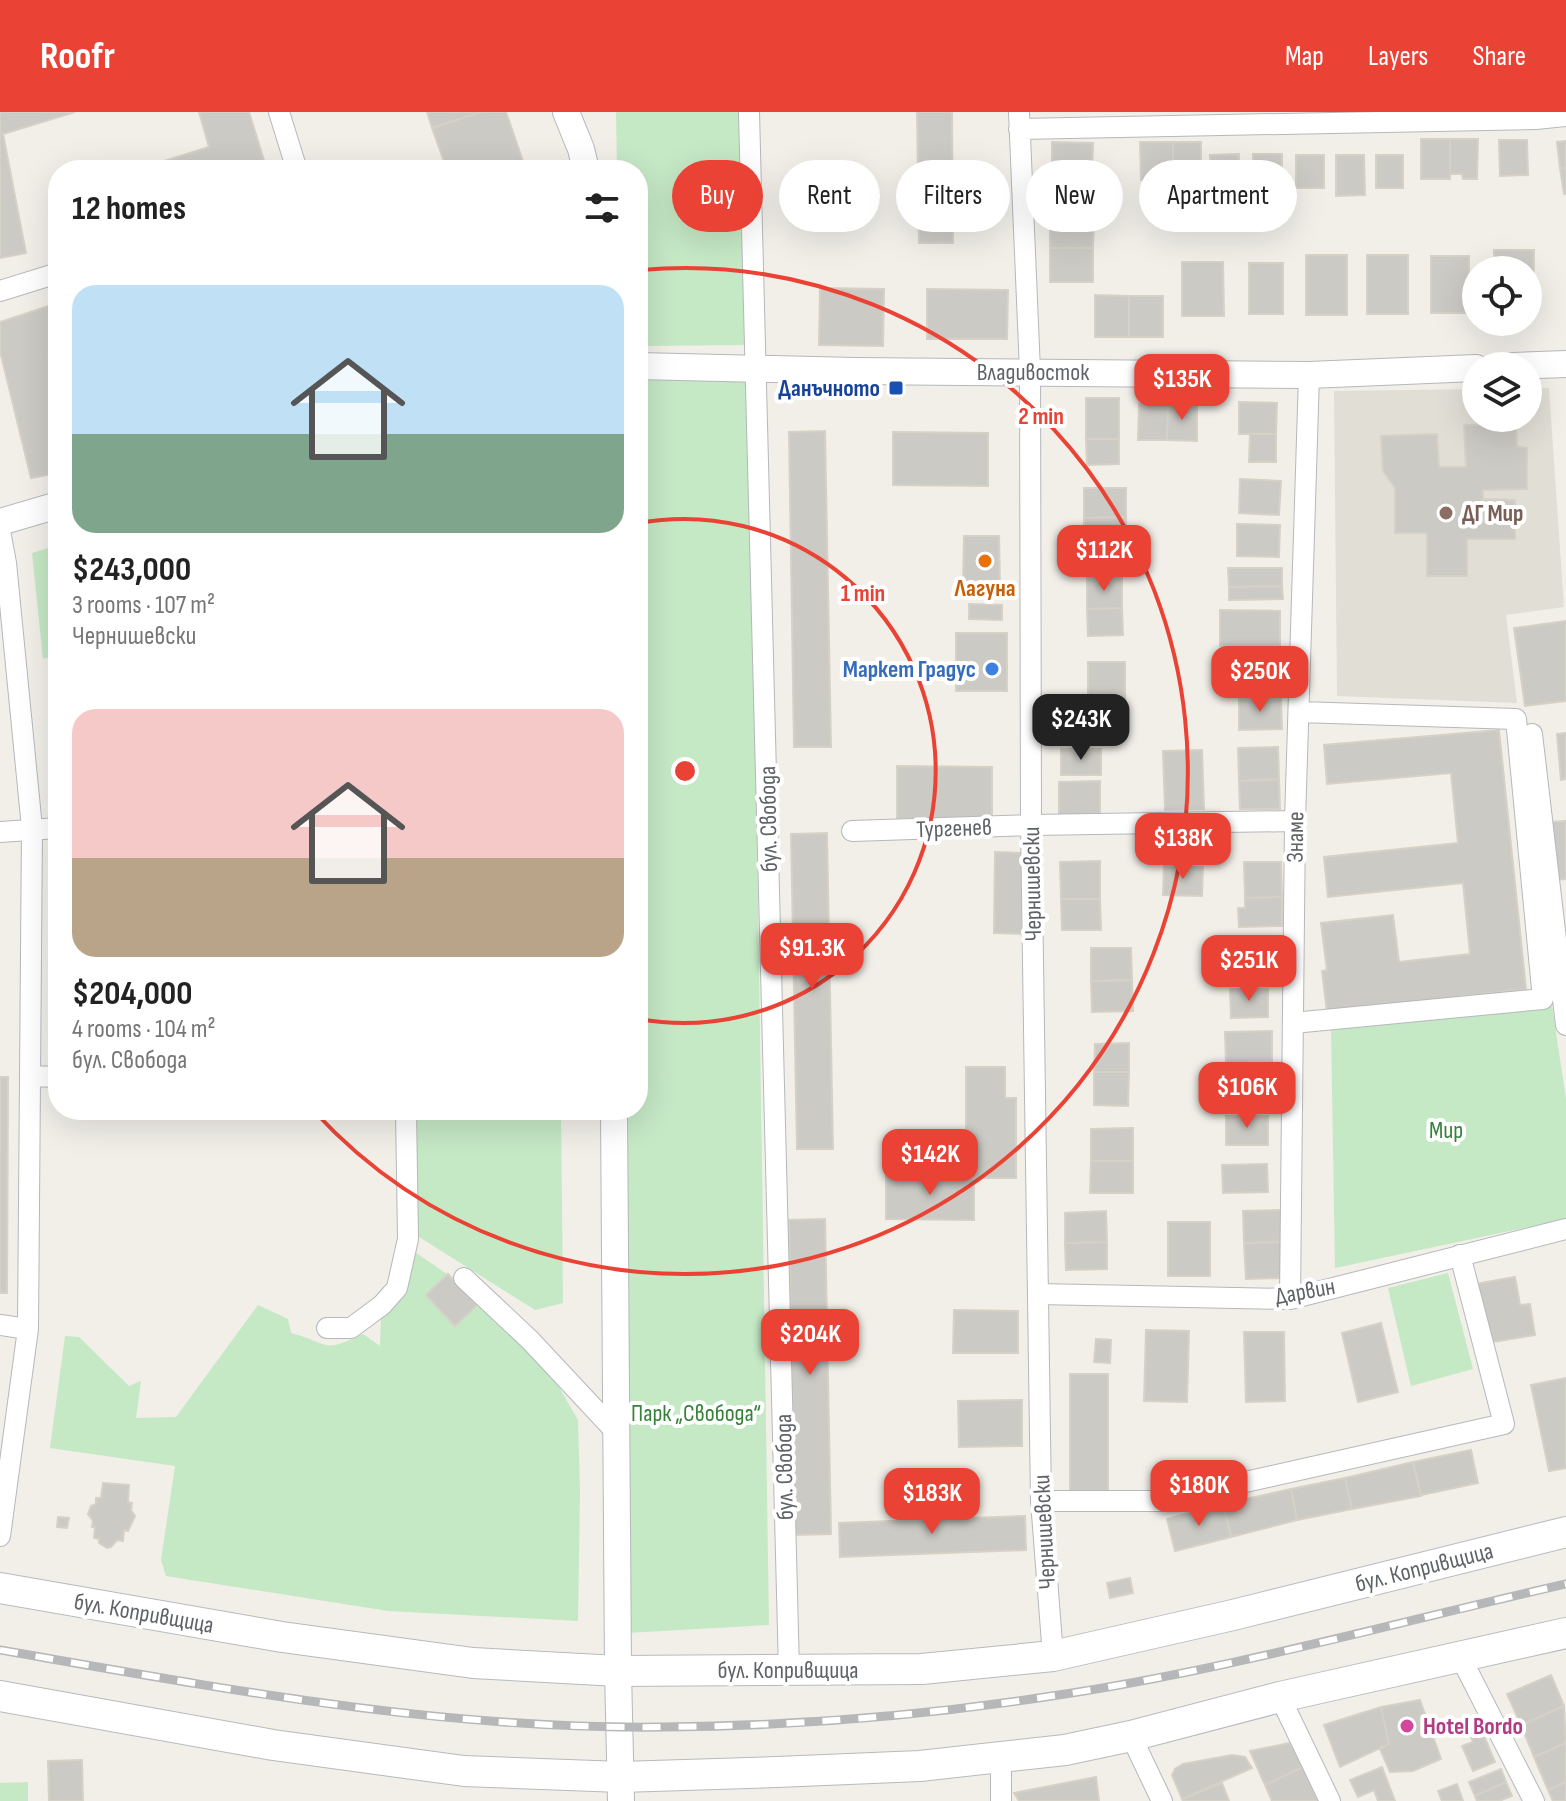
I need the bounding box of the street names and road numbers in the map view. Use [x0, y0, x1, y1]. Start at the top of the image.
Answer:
street label: Владивосток [977, 358, 1090, 387]
street label: бул. Свобода [753, 766, 784, 872]
street label: Знаме [1281, 811, 1310, 863]
street label: Тургенев [916, 813, 992, 844]
street label: Чернишевски [1017, 826, 1048, 942]
street label: Дарвин [1273, 1272, 1337, 1311]
street label: бул. Свобода [769, 1414, 800, 1520]
street label: Чернишевски [1027, 1474, 1062, 1590]
street label: бул. Копривщица [1352, 1536, 1496, 1599]
street label: бул. Копривщица [72, 1587, 216, 1640]
street label: бул. Копривщица [717, 1656, 859, 1685]

